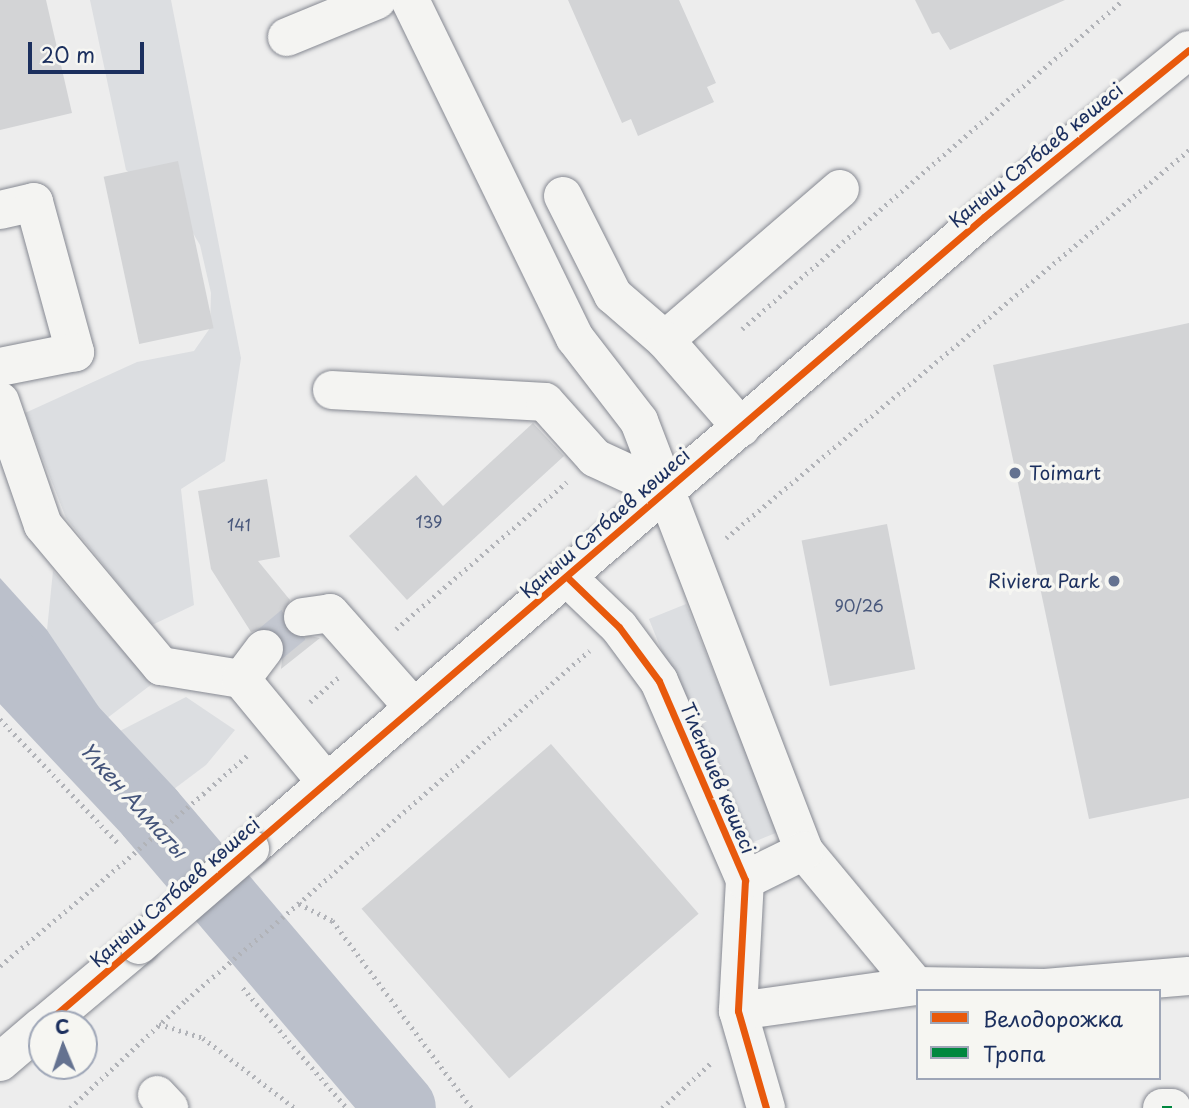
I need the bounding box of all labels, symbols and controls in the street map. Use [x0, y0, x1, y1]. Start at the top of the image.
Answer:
scale bar [32, 28, 147, 72]
text: 20 m [41, 38, 95, 70]
street label: Қаныш Сәтбаев көшесі [944, 78, 1128, 232]
street label: Қаныш Сәтбаев көшесі [515, 443, 695, 603]
place label: Toimart [1029, 462, 1101, 484]
marker: Toimart [1007, 465, 1023, 481]
house number: 139 [416, 511, 442, 531]
house number: 141 [227, 514, 251, 534]
place label: Riviera Park [988, 570, 1100, 592]
marker: Riviera Park [1106, 573, 1122, 589]
house number: 90/26 [834, 595, 884, 615]
street label: Тілендиев көшесі [676, 699, 760, 857]
water label: Үлкен Алматы [75, 736, 193, 862]
street label: Қаныш Сәтбаев көшесі [85, 812, 265, 972]
legend [916, 989, 1161, 1080]
text: Велодорожка [983, 1002, 1123, 1034]
north arrow [28, 1010, 98, 1080]
text: С [55, 1012, 70, 1040]
text: Тропа [983, 1037, 1045, 1069]

